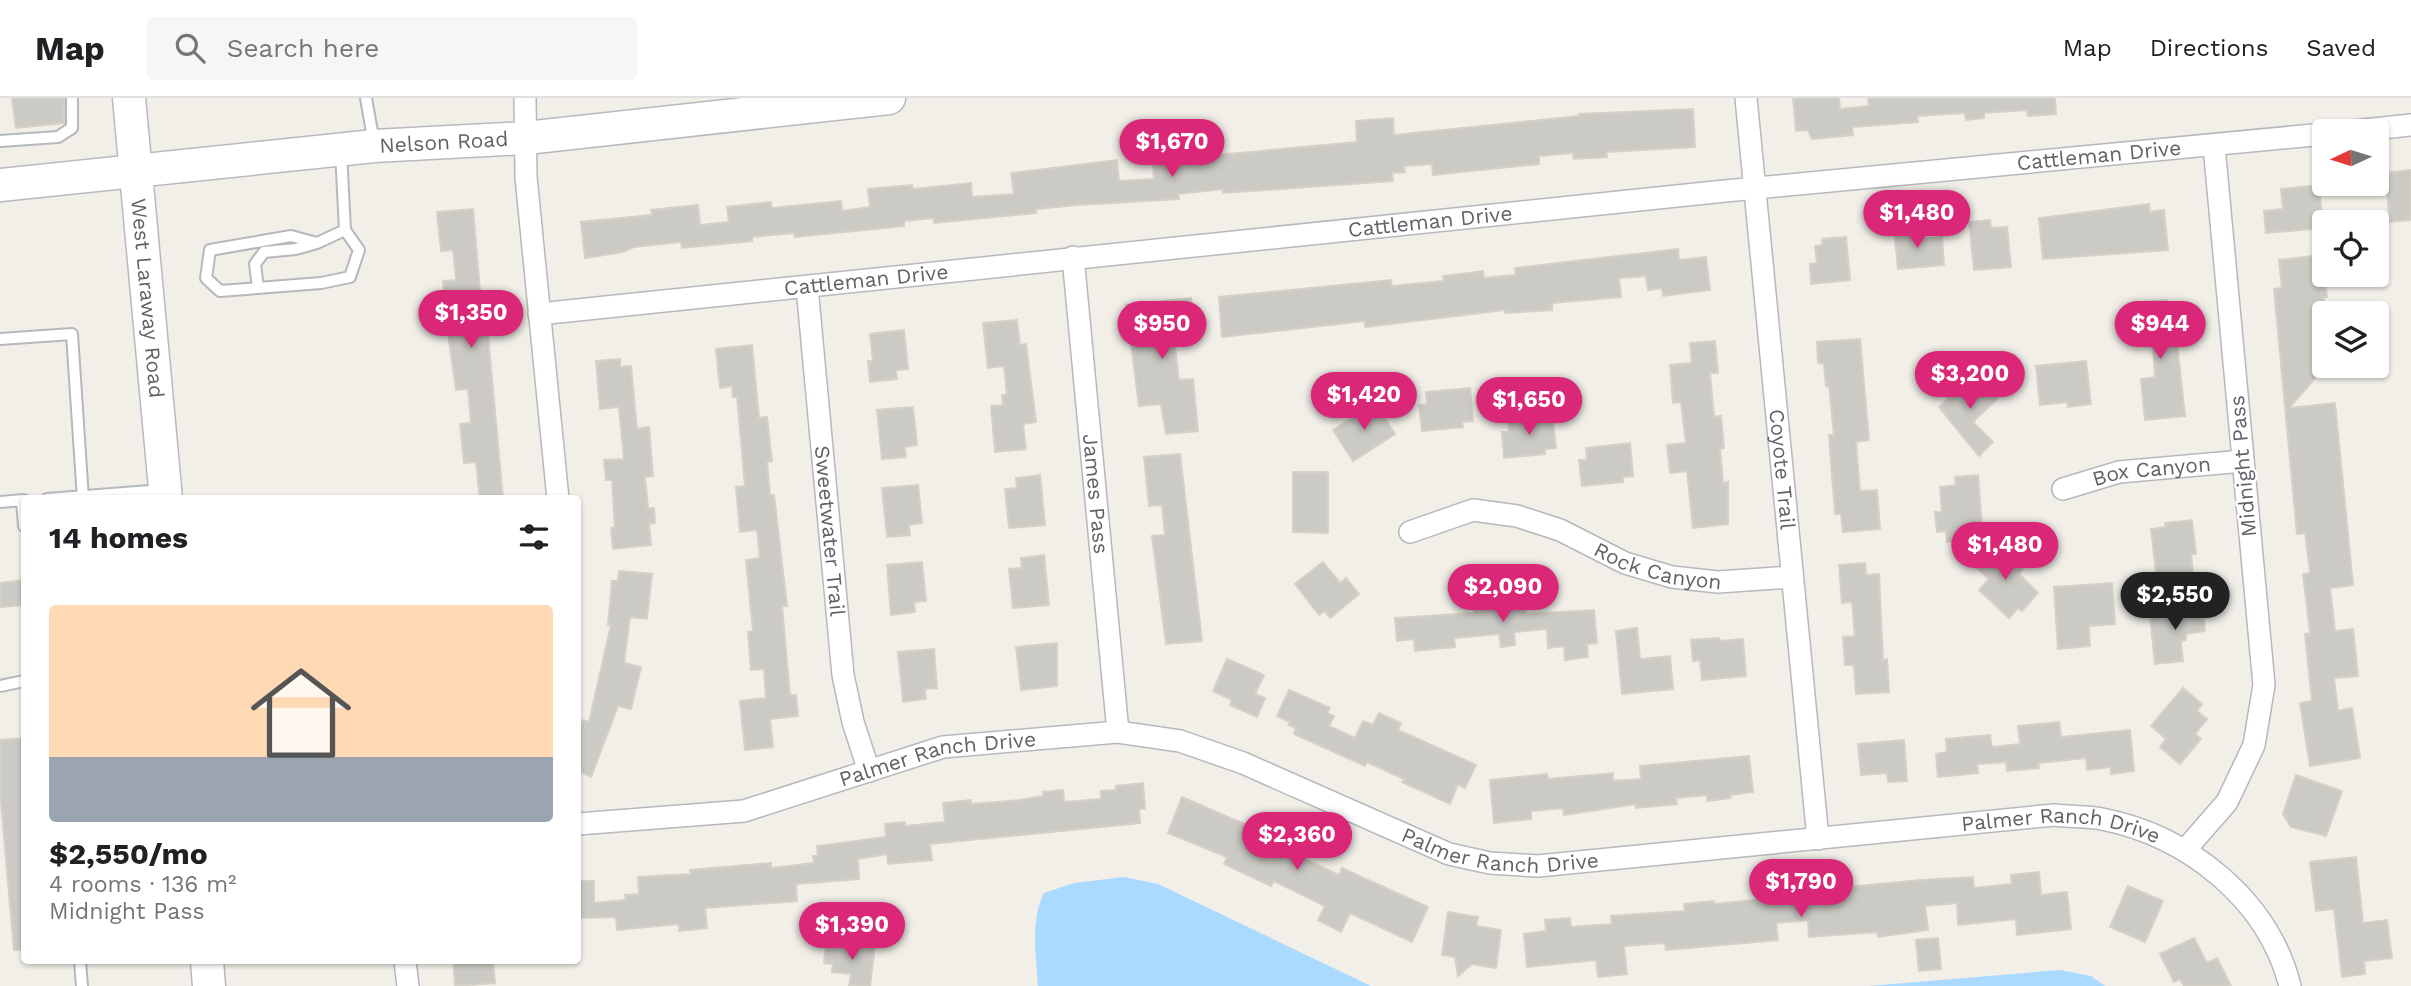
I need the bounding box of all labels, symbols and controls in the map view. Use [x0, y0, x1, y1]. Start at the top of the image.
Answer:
search box [147, 17, 637, 80]
text: Map [35, 29, 105, 68]
icon: search [171, 29, 209, 67]
text: Search here [227, 33, 379, 63]
text: Map [2063, 34, 2112, 62]
text: Directions [2150, 34, 2268, 62]
text: Saved [2306, 34, 2376, 62]
north arrow [2312, 119, 2389, 196]
map controls [2312, 119, 2389, 378]
pin: $1,670 [1115, 120, 1229, 179]
street label: Nelson Road [379, 126, 509, 158]
text: $1,670 [1135, 128, 1209, 155]
street label: Cattleman Drive [2016, 135, 2182, 175]
pin: $1,480 [1860, 190, 1974, 250]
street label: West Laraway Road [126, 197, 170, 399]
text: $1,480 [1879, 199, 1955, 226]
street label: Cattleman Drive [1347, 200, 1514, 242]
button: locate [2312, 210, 2389, 287]
street label: Cattleman Drive [783, 259, 950, 301]
pin: $1,350 [414, 290, 528, 350]
text: $1,350 [434, 299, 508, 326]
button: layers [2312, 301, 2389, 378]
pin: $950 [1121, 302, 1203, 361]
pin: $944 [2119, 302, 2201, 361]
text: $950 [1134, 310, 1191, 337]
text: $944 [2131, 310, 2189, 337]
pin: $3,200 [1913, 352, 2027, 411]
text: $3,200 [1931, 360, 2009, 387]
pin: $1,420 [1307, 372, 1421, 432]
pin: $1,650 [1472, 378, 1586, 437]
text: $1,420 [1327, 381, 1401, 408]
text: $1,650 [1492, 386, 1566, 413]
street label: Midnight Pass [2224, 394, 2261, 538]
street label: Coyote Trail [1764, 408, 1801, 531]
street label: James Pass [1078, 433, 1114, 555]
street label: Sweetwater Trail [810, 444, 851, 618]
street label: Box Canyon [2089, 451, 2212, 491]
icon: filters [515, 518, 553, 556]
text: 14 homes [49, 520, 188, 555]
pin: $1,480 [1948, 522, 2062, 582]
text: $1,480 [1967, 531, 2043, 558]
street label: Rock Canyon [1590, 536, 1723, 594]
pin: $2,090 [1446, 564, 1560, 624]
text: $2,090 [1464, 573, 1542, 600]
pin: $2,550 [2118, 573, 2232, 632]
text: $2,550 [2137, 581, 2213, 608]
icon: home [238, 650, 364, 776]
street label: Palmer Ranch Drive [836, 726, 1037, 792]
street label: Palmer Ranch Drive [1960, 802, 2164, 848]
pin: $2,360 [1240, 812, 1354, 872]
text: $2,360 [1258, 821, 1336, 848]
street label: Palmer Ranch Drive [1398, 822, 1600, 878]
text: $2,550/mo [49, 836, 208, 871]
pin: $1,790 [1744, 860, 1858, 919]
text: $1,790 [1765, 868, 1837, 895]
text: 4 rooms · 136 m² [49, 871, 237, 898]
text: Midnight Pass [49, 898, 205, 925]
pin: $1,390 [795, 902, 909, 962]
text: $1,390 [815, 911, 889, 938]

